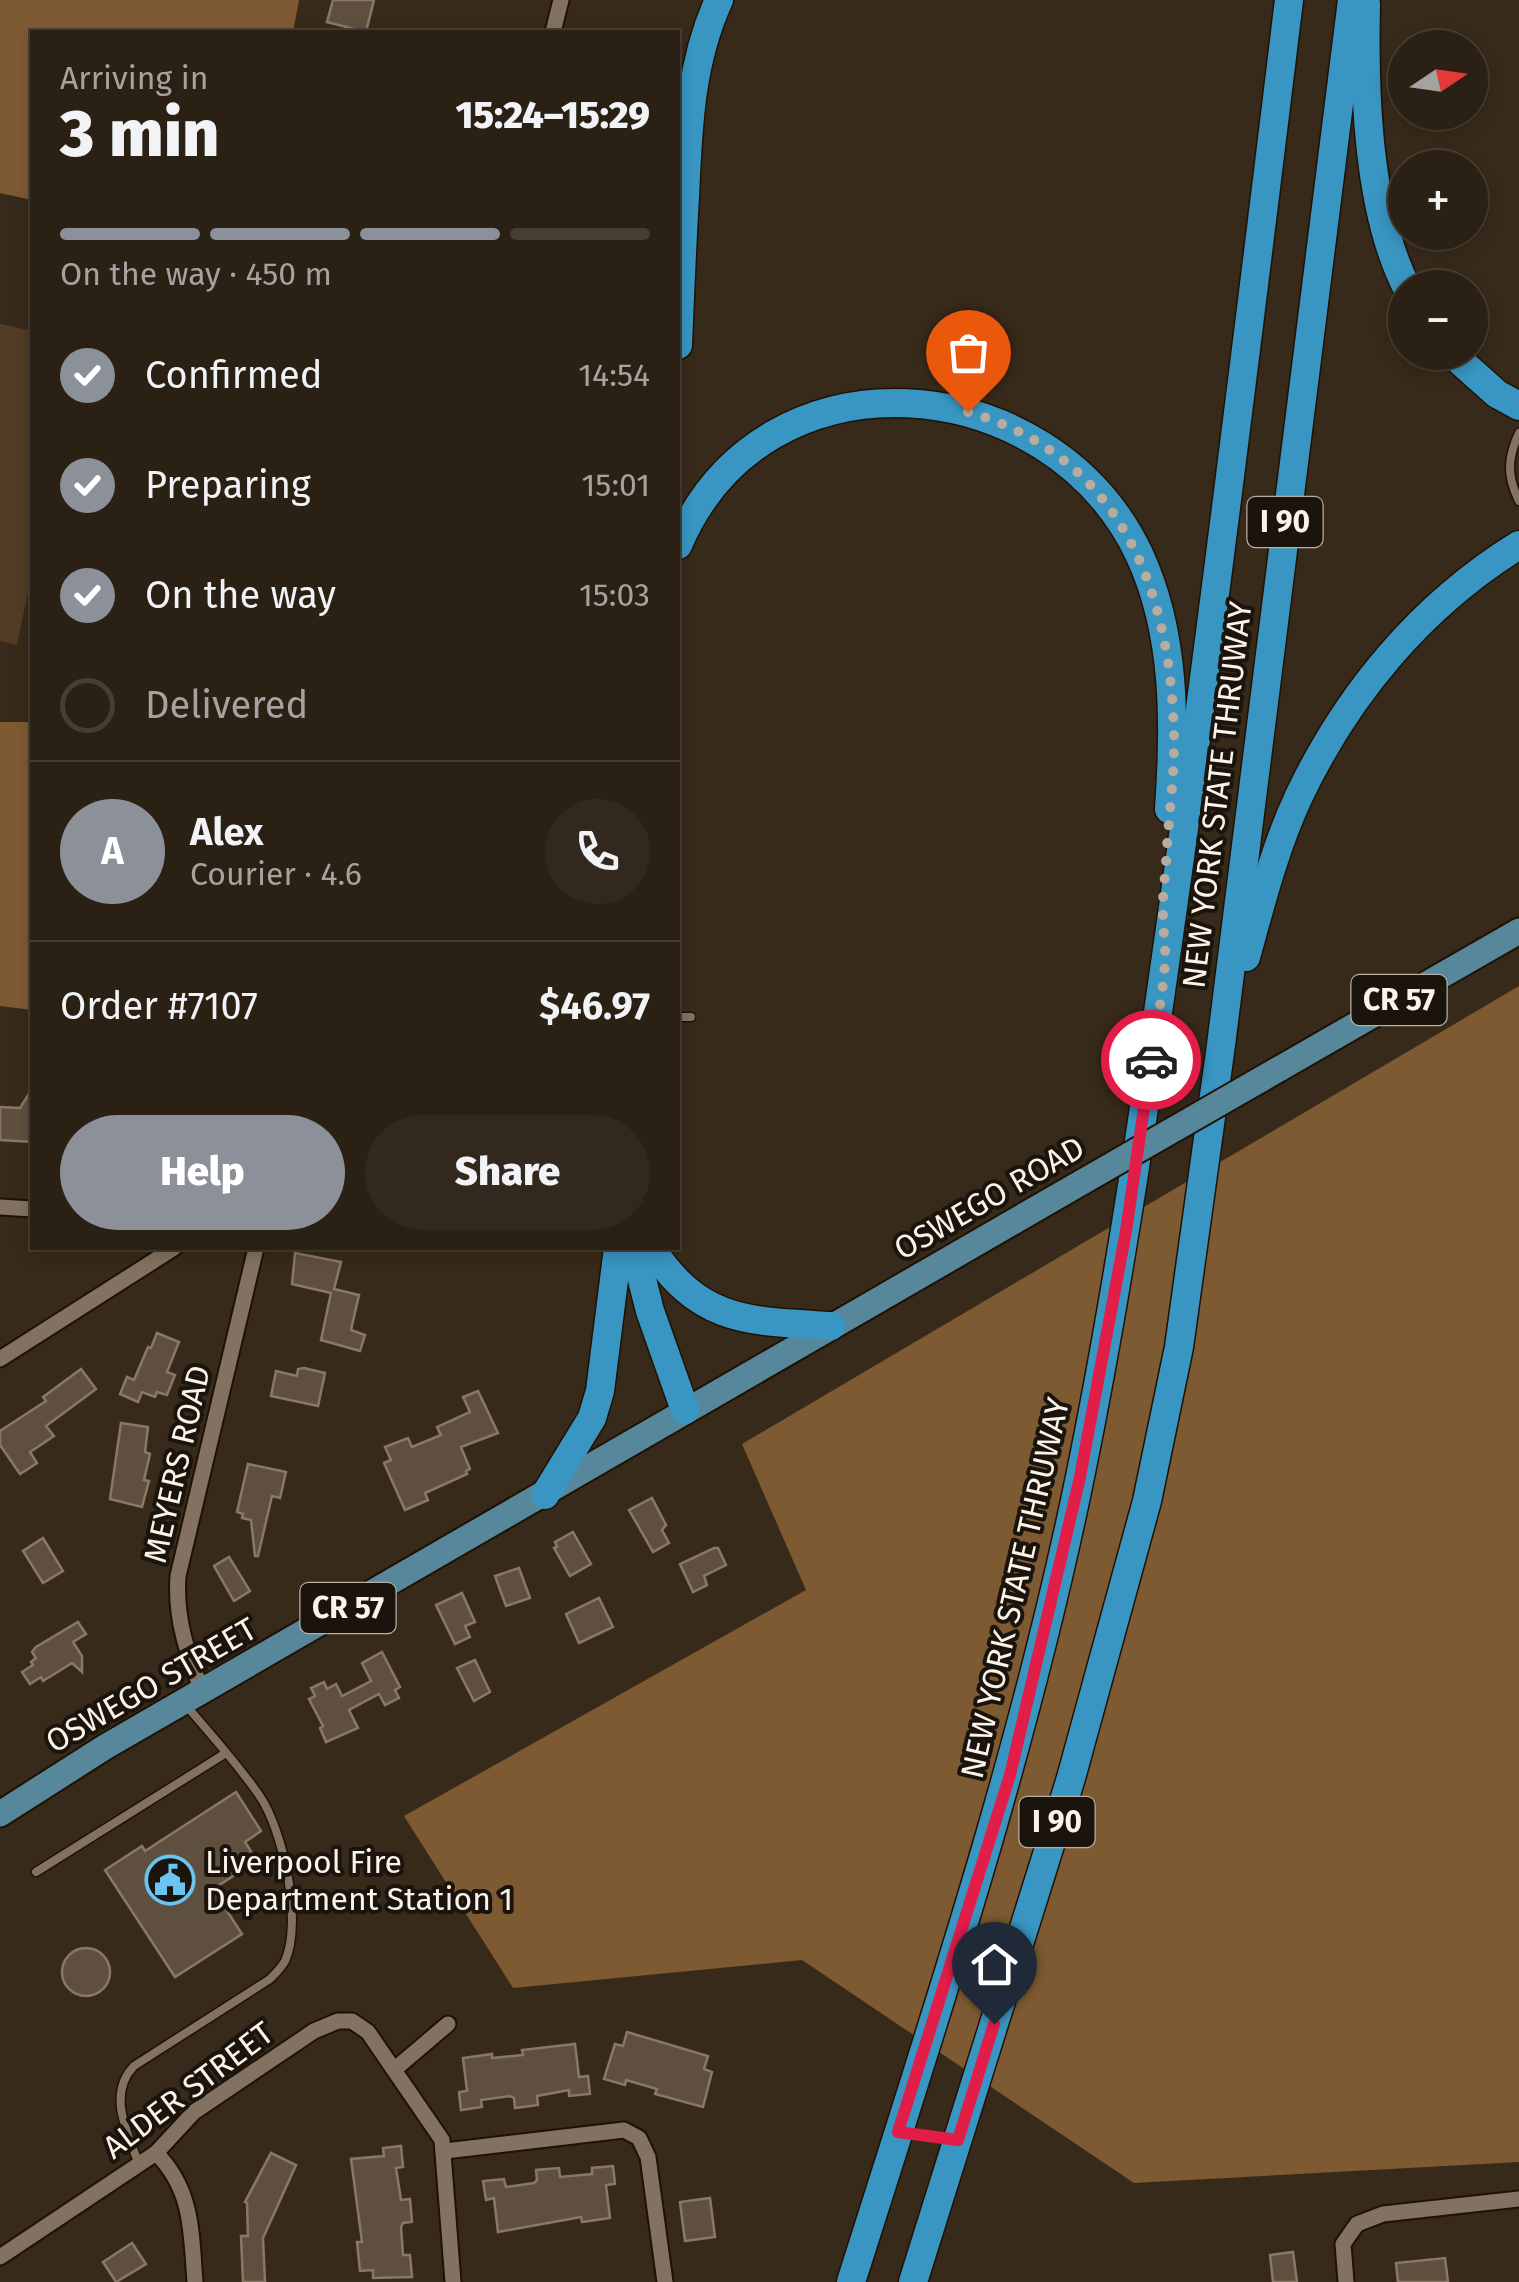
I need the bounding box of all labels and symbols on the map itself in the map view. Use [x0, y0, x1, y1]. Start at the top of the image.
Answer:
north arrow [1388, 30, 1488, 130]
pin [926, 310, 1011, 413]
road number: I 90 [1248, 497, 1322, 547]
street label: NEW YORK STATE THRUWAY [1174, 599, 1260, 991]
road number: CR 57 [1352, 975, 1446, 1025]
courier [1101, 1010, 1201, 1110]
street label: OSWEGO ROAD [887, 1128, 1091, 1268]
street label: MEYERS ROAD [136, 1362, 218, 1566]
street label: NEW YORK STATE THRUWAY [953, 1394, 1077, 1782]
road number: CR 57 [300, 1583, 396, 1633]
street label: OSWEGO STREET [39, 1609, 263, 1761]
road number: I 90 [1020, 1797, 1094, 1847]
place label: Liverpool Fire Department Station 1 [205, 1843, 513, 1918]
public building icon: Liverpool Fire Department Station 1 [144, 1854, 196, 1906]
pin [952, 1922, 1037, 2025]
street label: ALDER STREET [95, 2013, 281, 2166]

